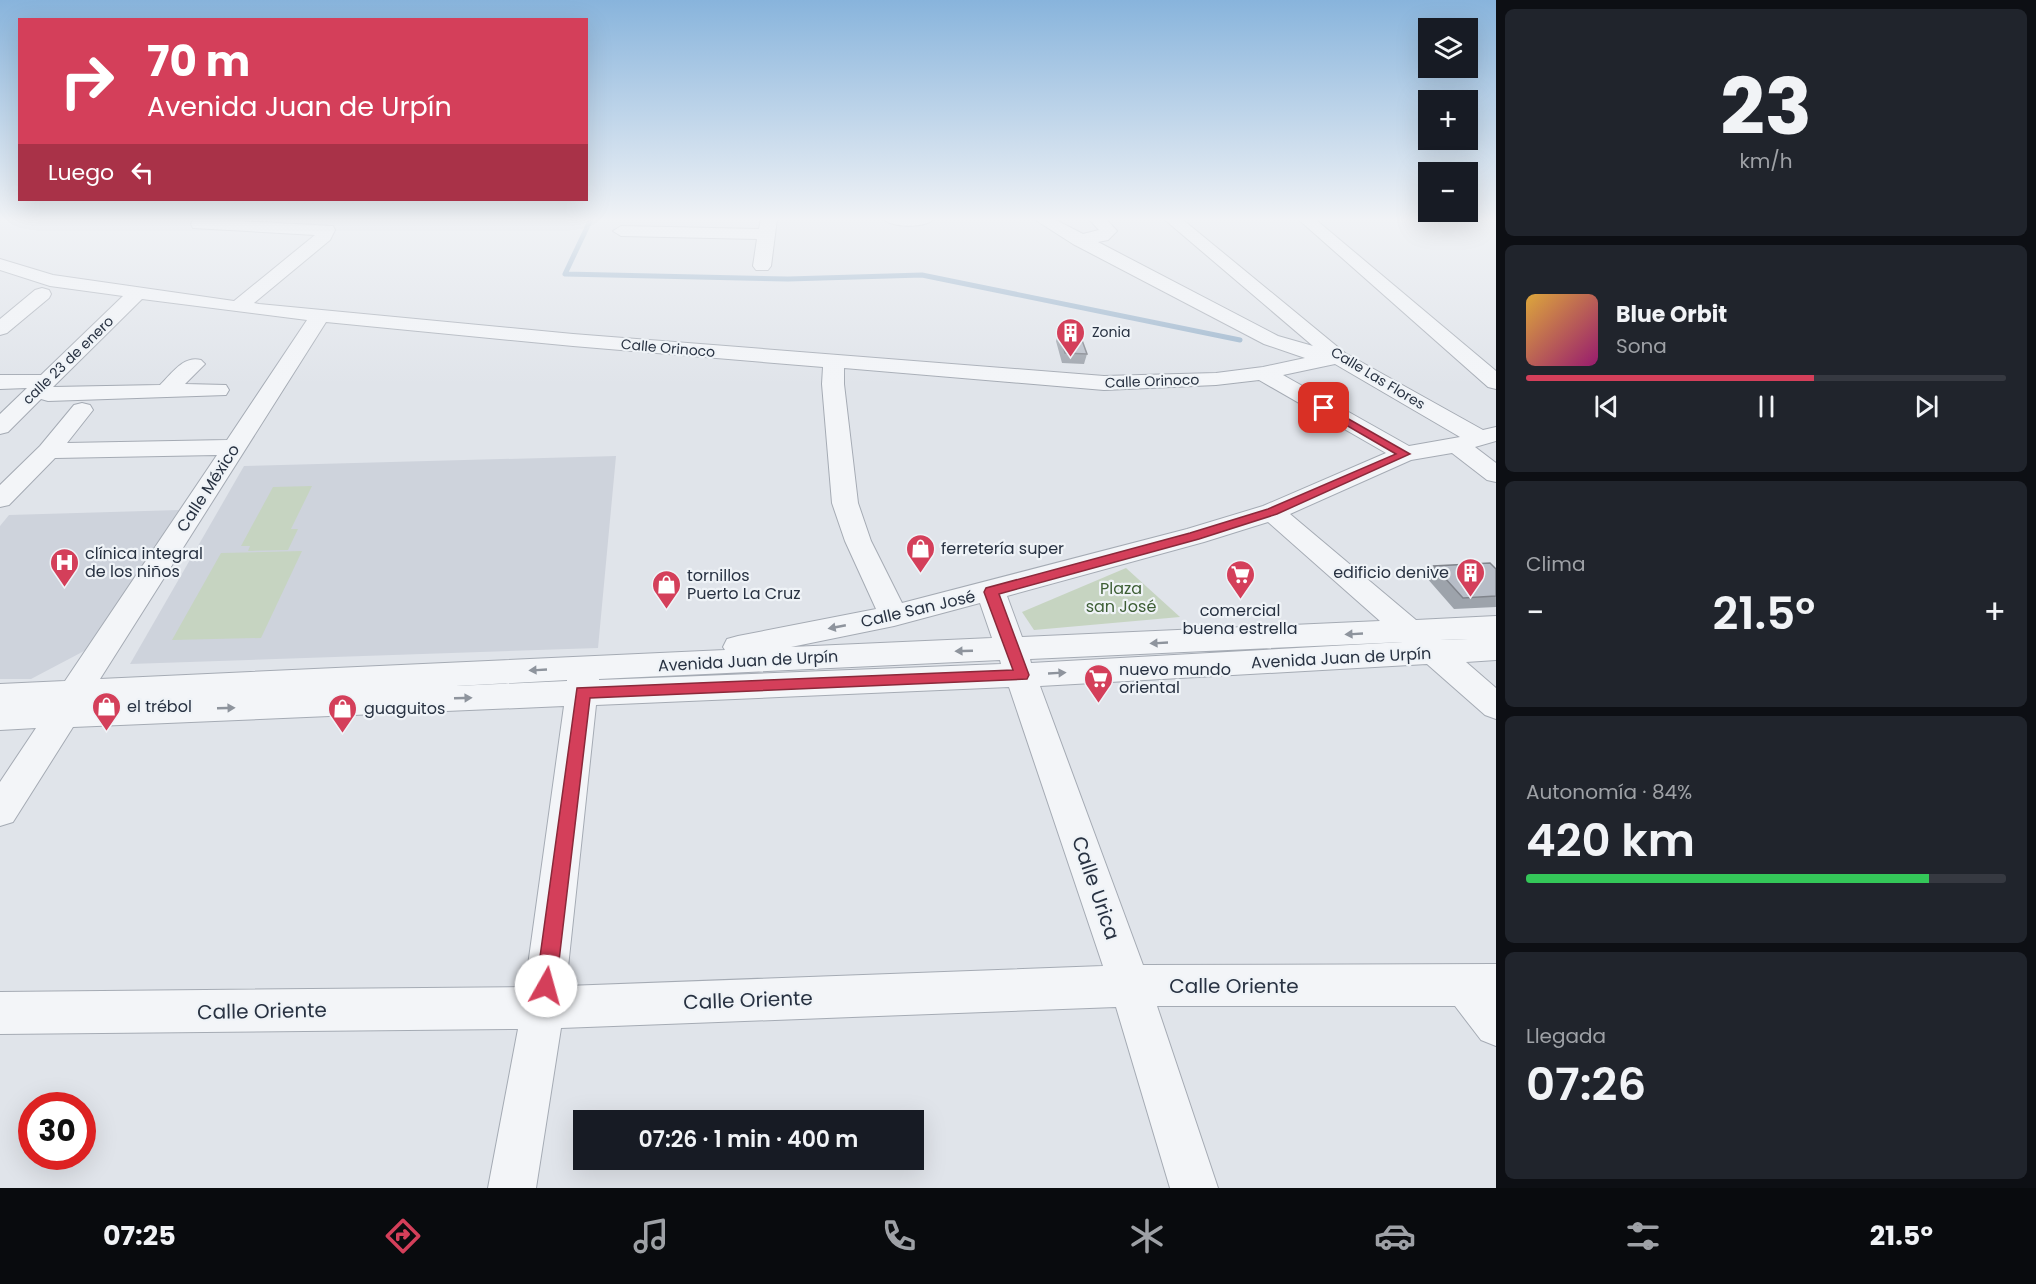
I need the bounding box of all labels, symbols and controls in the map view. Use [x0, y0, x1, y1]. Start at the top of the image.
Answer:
map controls [1418, 18, 1478, 222]
button: layers [1418, 18, 1478, 78]
text: 70 m [147, 32, 250, 91]
icon: right [48, 42, 126, 120]
text: 23 [1720, 52, 1812, 161]
text: Avenida Juan de Urpín [147, 88, 452, 125]
button: + [1418, 90, 1478, 150]
text: km/h [1739, 147, 1793, 175]
icon: left [126, 156, 159, 189]
text: Luego [48, 157, 114, 188]
button: − [1418, 162, 1478, 222]
text: Blue Orbit [1616, 299, 1727, 330]
street label: calle 23 de enero [18, 311, 118, 409]
building icon: Zonia [1055, 316, 1087, 358]
place label: Zonia [1092, 322, 1130, 342]
text: Sona [1616, 332, 1667, 360]
street label: Calle Orinoco [620, 334, 716, 362]
street label: Calle Las Flores [1327, 342, 1429, 414]
street label: Calle Orinoco [1104, 369, 1200, 393]
pin [1298, 382, 1349, 433]
icon: previous [1590, 390, 1623, 423]
icon: pause [1750, 390, 1783, 423]
icon: next [1910, 390, 1943, 423]
icon: arrive [1307, 391, 1340, 424]
street label: Calle México [171, 440, 245, 536]
shop icon: ferretería super [904, 532, 936, 574]
place label: ferretería super [941, 537, 1064, 560]
place label: clínica integral de los niños [85, 542, 203, 583]
hospital icon: clínica integral de los niños [48, 546, 80, 588]
text: Clima [1526, 550, 1585, 578]
building icon: edificio denive [1454, 556, 1486, 598]
supermarket icon: comercial buena estrella [1224, 558, 1256, 600]
place label: edificio denive [1333, 561, 1449, 584]
place label: tornillos Puerto La Cruz [687, 564, 801, 605]
shop icon: tornillos Puerto La Cruz [650, 568, 682, 610]
park label: Plaza san José [1086, 577, 1156, 618]
text: 21.5° [1712, 582, 1815, 645]
street label: Calle San José [858, 585, 978, 633]
text: − [1526, 589, 1544, 636]
text: + [1983, 589, 2006, 636]
place label: comercial buena estrella [1183, 599, 1297, 640]
one-way arrow [827, 623, 846, 632]
one-way arrow [1344, 629, 1363, 638]
one-way arrow [1149, 638, 1168, 647]
street label: Avenida Juan de Urpín [1250, 642, 1432, 674]
street label: Avenida Juan de Urpín [657, 645, 839, 677]
one-way arrow [955, 646, 974, 656]
place label: nuevo mundo oriental [1119, 658, 1231, 699]
supermarket icon: nuevo mundo oriental [1082, 662, 1114, 704]
one-way arrow [529, 665, 548, 674]
one-way arrow [1047, 669, 1066, 678]
shop icon: el trébol [90, 690, 122, 732]
shop icon: guaguitos [327, 692, 359, 734]
one-way arrow [454, 693, 473, 702]
place label: el trébol [127, 695, 192, 718]
place label: guaguitos [364, 697, 445, 720]
one-way arrow [217, 703, 236, 712]
text: Autonomía · 84% [1526, 778, 1692, 806]
text: 420 km [1526, 809, 1695, 872]
street label: Calle Urica [1065, 832, 1127, 944]
position arrow [514, 954, 578, 1018]
street label: Calle Oriente [1169, 972, 1299, 1000]
street label: Calle Oriente [683, 984, 813, 1016]
street label: Calle Oriente [197, 996, 327, 1026]
text: Llegada [1526, 1022, 1606, 1050]
text: 07:26 [1526, 1053, 1646, 1116]
speed limit sign: 30 [18, 1092, 96, 1170]
text: 07:26 · 1 min · 400 m [639, 1124, 858, 1155]
icon: directions [382, 1215, 424, 1257]
icon: music [630, 1215, 672, 1257]
icon: phone [878, 1215, 920, 1257]
icon: climate [1126, 1215, 1168, 1257]
icon: car [1374, 1215, 1416, 1257]
icon: filters [1622, 1215, 1664, 1257]
text: 07:25 [103, 1217, 176, 1254]
text: 21.5° [1870, 1217, 1933, 1254]

